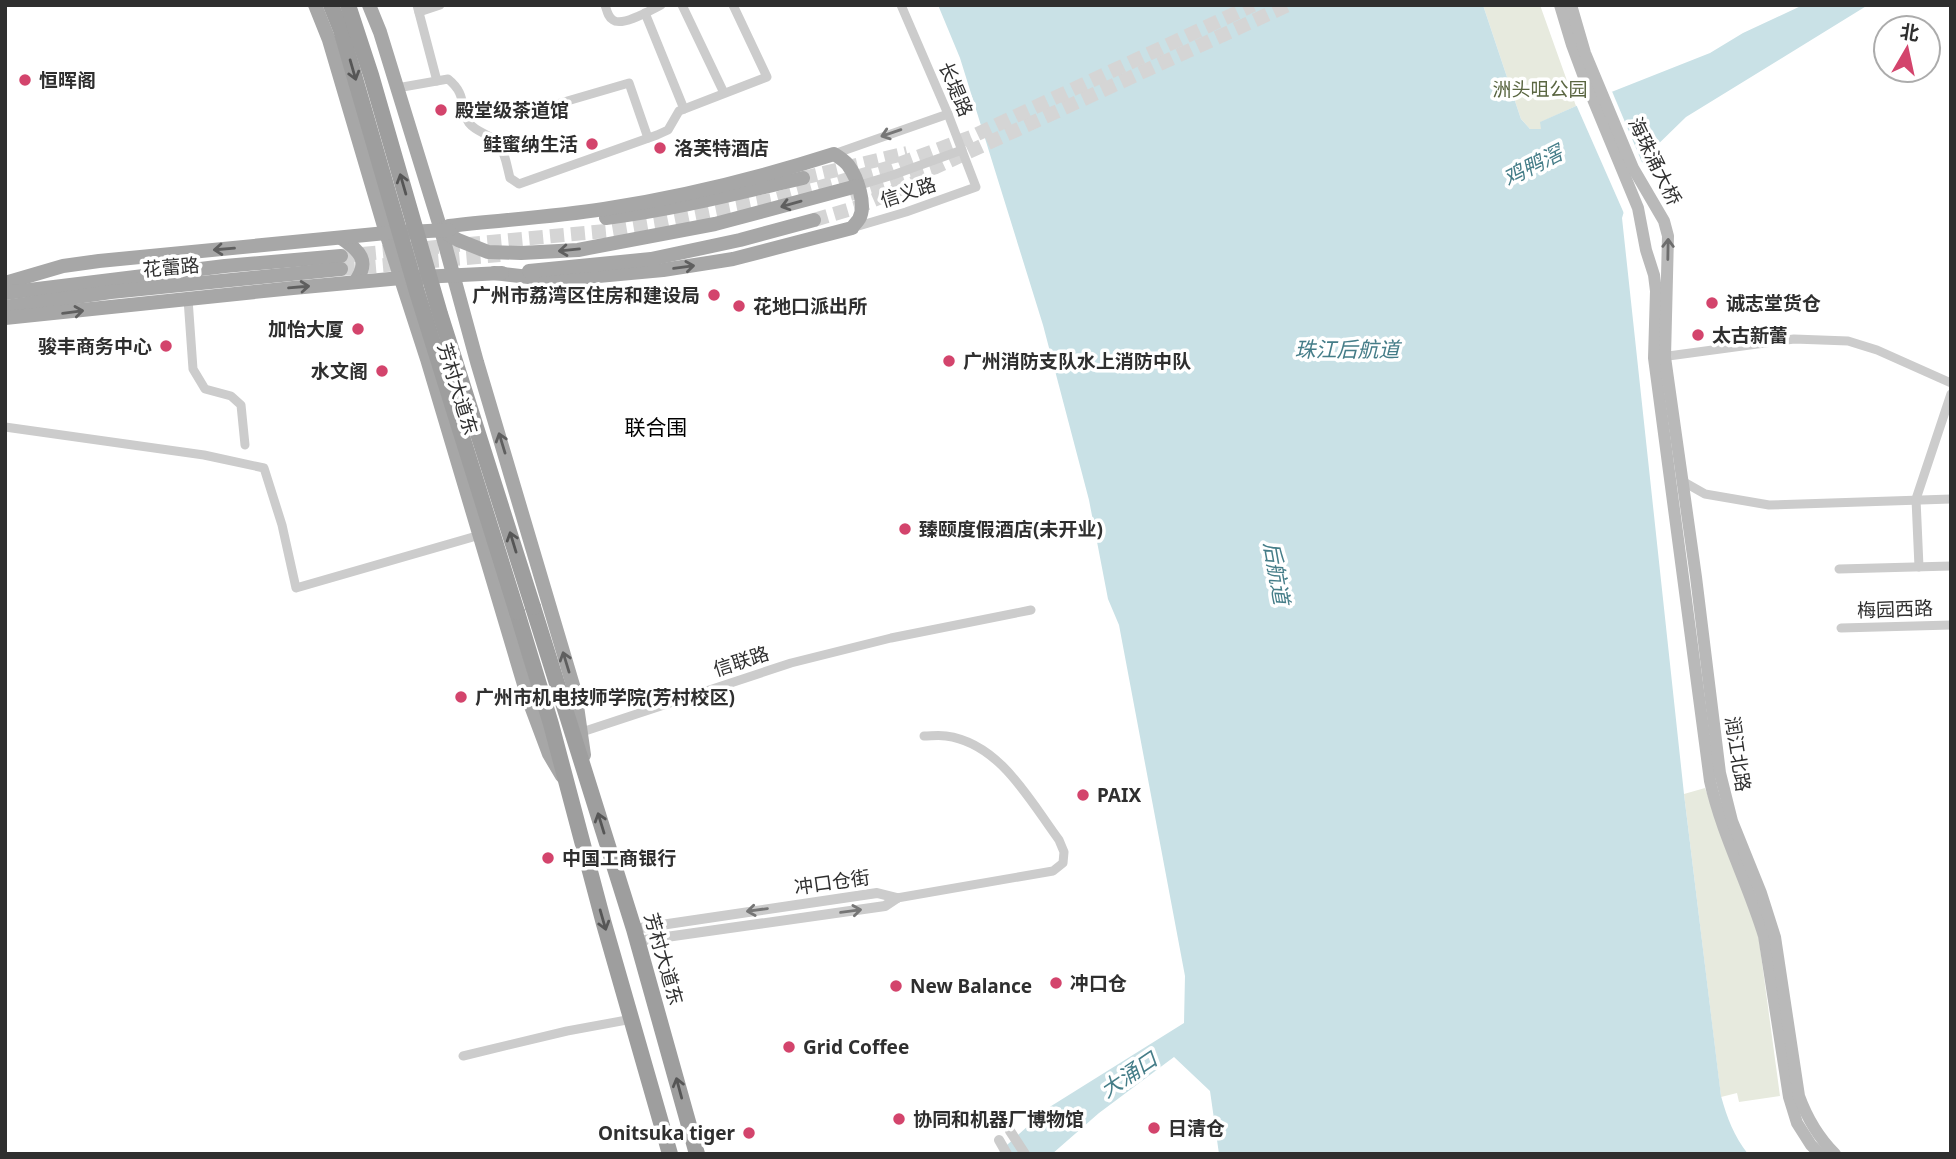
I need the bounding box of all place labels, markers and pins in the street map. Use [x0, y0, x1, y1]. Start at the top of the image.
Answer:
place label: 恒晖阁 [39, 67, 96, 93]
marker: 恒晖阁 [17, 72, 33, 88]
place label: 殿堂级茶道馆 [455, 97, 569, 123]
marker: 殿堂级茶道馆 [433, 102, 449, 118]
place label: 鲑蜜纳生活 [483, 131, 578, 157]
place label: 洛芙特酒店 [674, 135, 769, 161]
marker: 鲑蜜纳生活 [584, 136, 600, 152]
marker: 洛芙特酒店 [652, 140, 668, 156]
place label: 广州市荔湾区住房和建设局 [472, 282, 700, 308]
marker: 广州市荔湾区住房和建设局 [706, 287, 722, 303]
place label: 诚志堂货仓 [1726, 290, 1821, 316]
place label: 花地口派出所 [753, 293, 867, 319]
marker: 诚志堂货仓 [1704, 295, 1720, 311]
marker: 花地口派出所 [731, 298, 747, 314]
place label: 加怡大厦 [268, 316, 344, 342]
marker: 加怡大厦 [350, 321, 366, 337]
place label: 太古新蕾 [1712, 322, 1788, 348]
marker: 太古新蕾 [1690, 327, 1706, 343]
place label: 骏丰商务中心 [38, 333, 152, 359]
marker: 骏丰商务中心 [158, 338, 174, 354]
place label: 广州消防支队水上消防中队 [963, 348, 1191, 374]
marker: 广州消防支队水上消防中队 [941, 353, 957, 369]
place label: 水文阁 [311, 358, 368, 384]
marker: 水文阁 [374, 363, 390, 379]
place label: 臻颐度假酒店(未开业) [919, 516, 1103, 542]
marker: 臻颐度假酒店(未开业) [897, 521, 913, 537]
place label: 广州市机电技师学院(芳村校区) [475, 684, 735, 710]
marker: 广州市机电技师学院(芳村校区) [453, 689, 469, 705]
place label: PAIX [1097, 782, 1141, 808]
marker: PAIX [1075, 787, 1091, 803]
place label: 中国工商银行 [562, 845, 676, 871]
marker: 中国工商银行 [540, 850, 556, 866]
place label: 冲口仓 [1070, 970, 1127, 996]
place label: New Balance [910, 973, 1032, 999]
marker: 冲口仓 [1048, 975, 1064, 991]
marker: New Balance [888, 978, 904, 994]
place label: Grid Coffee [803, 1034, 909, 1060]
marker: Grid Coffee [781, 1039, 797, 1055]
place label: 协同和机器厂博物馆 [913, 1106, 1084, 1132]
marker: 协同和机器厂博物馆 [891, 1111, 907, 1127]
place label: 日清仓 [1168, 1115, 1225, 1141]
place label: Onitsuka tiger [598, 1120, 735, 1146]
marker: 日清仓 [1146, 1120, 1162, 1136]
marker: Onitsuka tiger [741, 1125, 757, 1141]

